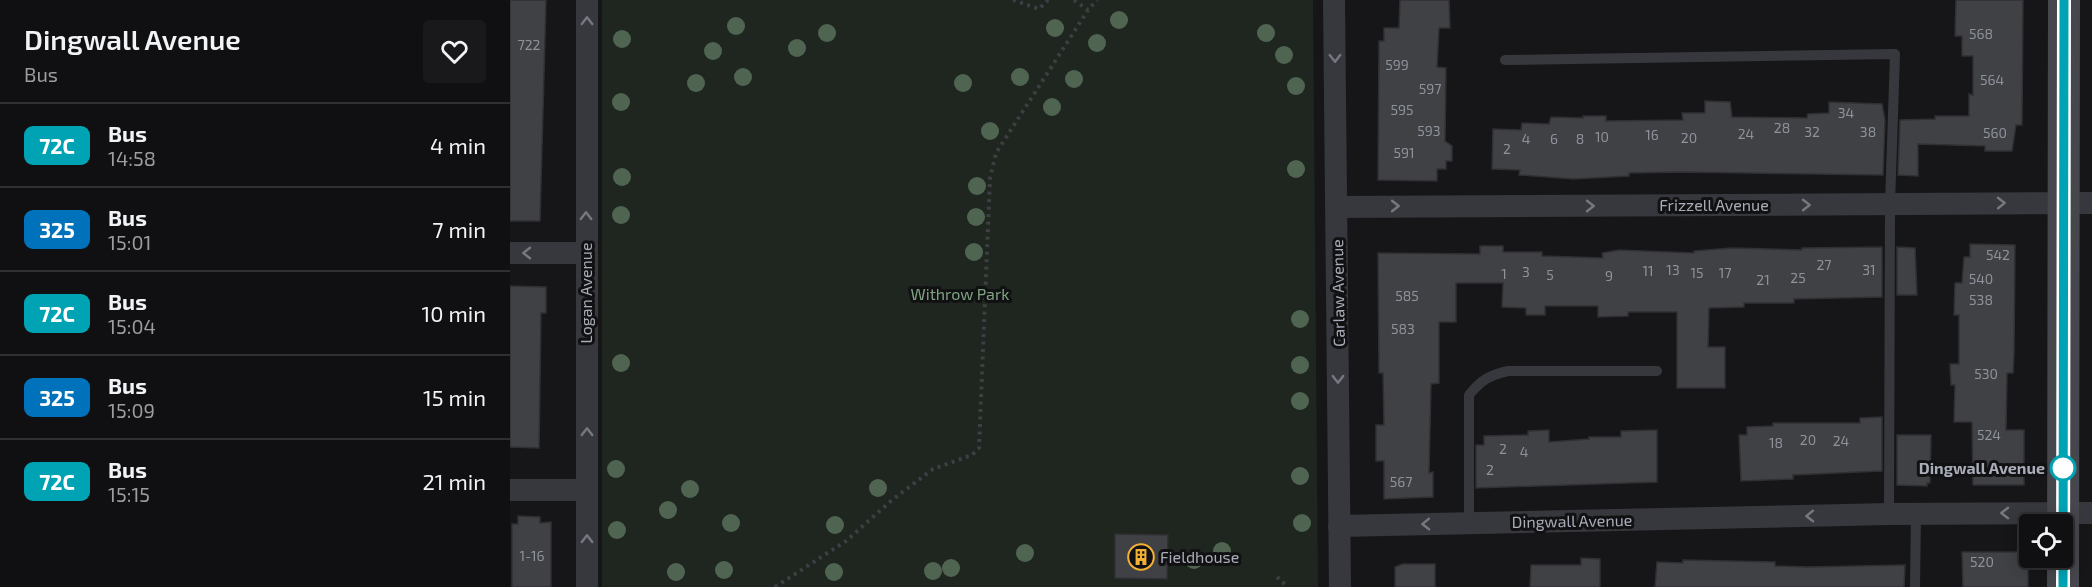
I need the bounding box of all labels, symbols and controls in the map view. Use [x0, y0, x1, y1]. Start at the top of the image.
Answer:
one-way arrow [581, 16, 593, 25]
button: heart [423, 20, 486, 83]
text: Dingwall Avenue [24, 22, 241, 56]
house number: 568 [1969, 25, 1993, 42]
house number: 722 [518, 36, 541, 53]
one-way arrow [1329, 54, 1341, 63]
house number: 599 [1385, 56, 1409, 73]
text: Bus [24, 62, 58, 86]
house number: 564 [1980, 71, 2004, 88]
house number: 597 [1419, 80, 1441, 97]
house number: 595 [1390, 101, 1414, 118]
house number: 34 [1838, 104, 1854, 121]
house number: 28 [1774, 119, 1790, 136]
text: Bus [108, 120, 147, 146]
house number: 593 [1417, 122, 1441, 139]
house number: 32 [1804, 123, 1820, 140]
house number: 38 [1860, 123, 1876, 140]
house number: 560 [1983, 124, 2007, 141]
house number: 24 [1738, 125, 1754, 142]
house number: 16 [1645, 126, 1659, 143]
house number: 10 [1595, 128, 1609, 145]
house number: 20 [1681, 129, 1697, 146]
house number: 4 [1522, 130, 1530, 147]
house number: 6 [1550, 130, 1558, 147]
house number: 8 [1576, 130, 1584, 147]
text: 4 min [430, 132, 486, 158]
text: 72C [39, 133, 75, 158]
house number: 2 [1503, 140, 1511, 157]
house number: 591 [1393, 144, 1415, 161]
text: 14:58 [108, 146, 156, 170]
street label: Frizzell Avenue [1659, 195, 1769, 214]
one-way arrow [1997, 197, 2006, 209]
one-way arrow [1802, 199, 1811, 211]
one-way arrow [1391, 200, 1400, 212]
one-way arrow [1586, 200, 1595, 212]
text: Bus [108, 204, 147, 230]
one-way arrow [580, 211, 592, 220]
text: 7 min [432, 216, 486, 242]
text: 325 [39, 217, 75, 242]
text: 15:01 [108, 230, 151, 254]
street label: Carlaw Avenue [1327, 239, 1348, 347]
street label: Logan Avenue [576, 242, 595, 344]
house number: 542 [1986, 246, 2010, 263]
one-way arrow [523, 247, 532, 259]
house number: 27 [1816, 256, 1832, 273]
house number: 13 [1666, 261, 1680, 278]
house number: 31 [1862, 261, 1876, 278]
house number: 11 [1642, 262, 1654, 279]
house number: 3 [1522, 263, 1530, 280]
house number: 15 [1690, 264, 1704, 281]
house number: 17 [1719, 264, 1731, 281]
house number: 1 [1501, 265, 1507, 282]
house number: 5 [1546, 266, 1554, 283]
house number: 9 [1605, 267, 1613, 284]
house number: 25 [1790, 269, 1806, 286]
house number: 540 [1969, 270, 1993, 287]
house number: 21 [1756, 271, 1770, 288]
park label: Withrow Park [911, 284, 1009, 303]
house number: 585 [1395, 287, 1419, 304]
text: Bus [108, 288, 147, 314]
house number: 538 [1969, 291, 1993, 308]
text: 10 min [422, 300, 486, 326]
text: 72C [39, 301, 75, 326]
text: 15:04 [108, 314, 156, 338]
house number: 583 [1391, 320, 1415, 337]
house number: 530 [1974, 365, 1998, 382]
text: Bus [108, 372, 147, 398]
one-way arrow [1332, 375, 1344, 384]
text: 15 min [423, 384, 486, 410]
text: 325 [39, 385, 75, 410]
text: 15:09 [108, 398, 155, 422]
house number: 524 [1977, 426, 2001, 443]
one-way arrow [581, 427, 593, 436]
house number: 20 [1800, 431, 1816, 448]
house number: 24 [1833, 432, 1849, 449]
house number: 18 [1769, 434, 1783, 451]
house number: 2 [1499, 440, 1507, 457]
house number: 4 [1520, 443, 1528, 460]
marker: Dingwall Avenue [2050, 455, 2076, 481]
text: Bus [108, 456, 147, 482]
place label: Dingwall Avenue [1919, 458, 2045, 477]
house number: 2 [1486, 461, 1494, 478]
text: 21 min [422, 468, 486, 494]
text: 72C [39, 469, 75, 494]
house number: 567 [1390, 473, 1412, 490]
text: 15:15 [108, 482, 150, 506]
one-way arrow [2000, 507, 2009, 519]
street label: Dingwall Avenue [1512, 510, 1632, 531]
one-way arrow [1805, 510, 1814, 522]
map controls [2019, 514, 2073, 568]
button: locate [2019, 514, 2073, 568]
one-way arrow [1421, 518, 1430, 531]
one-way arrow [581, 534, 593, 543]
building icon: Fieldhouse [1126, 542, 1156, 572]
house number: 1-16 [520, 547, 545, 564]
place label: Fieldhouse [1160, 547, 1239, 566]
house number: 520 [1970, 553, 1994, 570]

